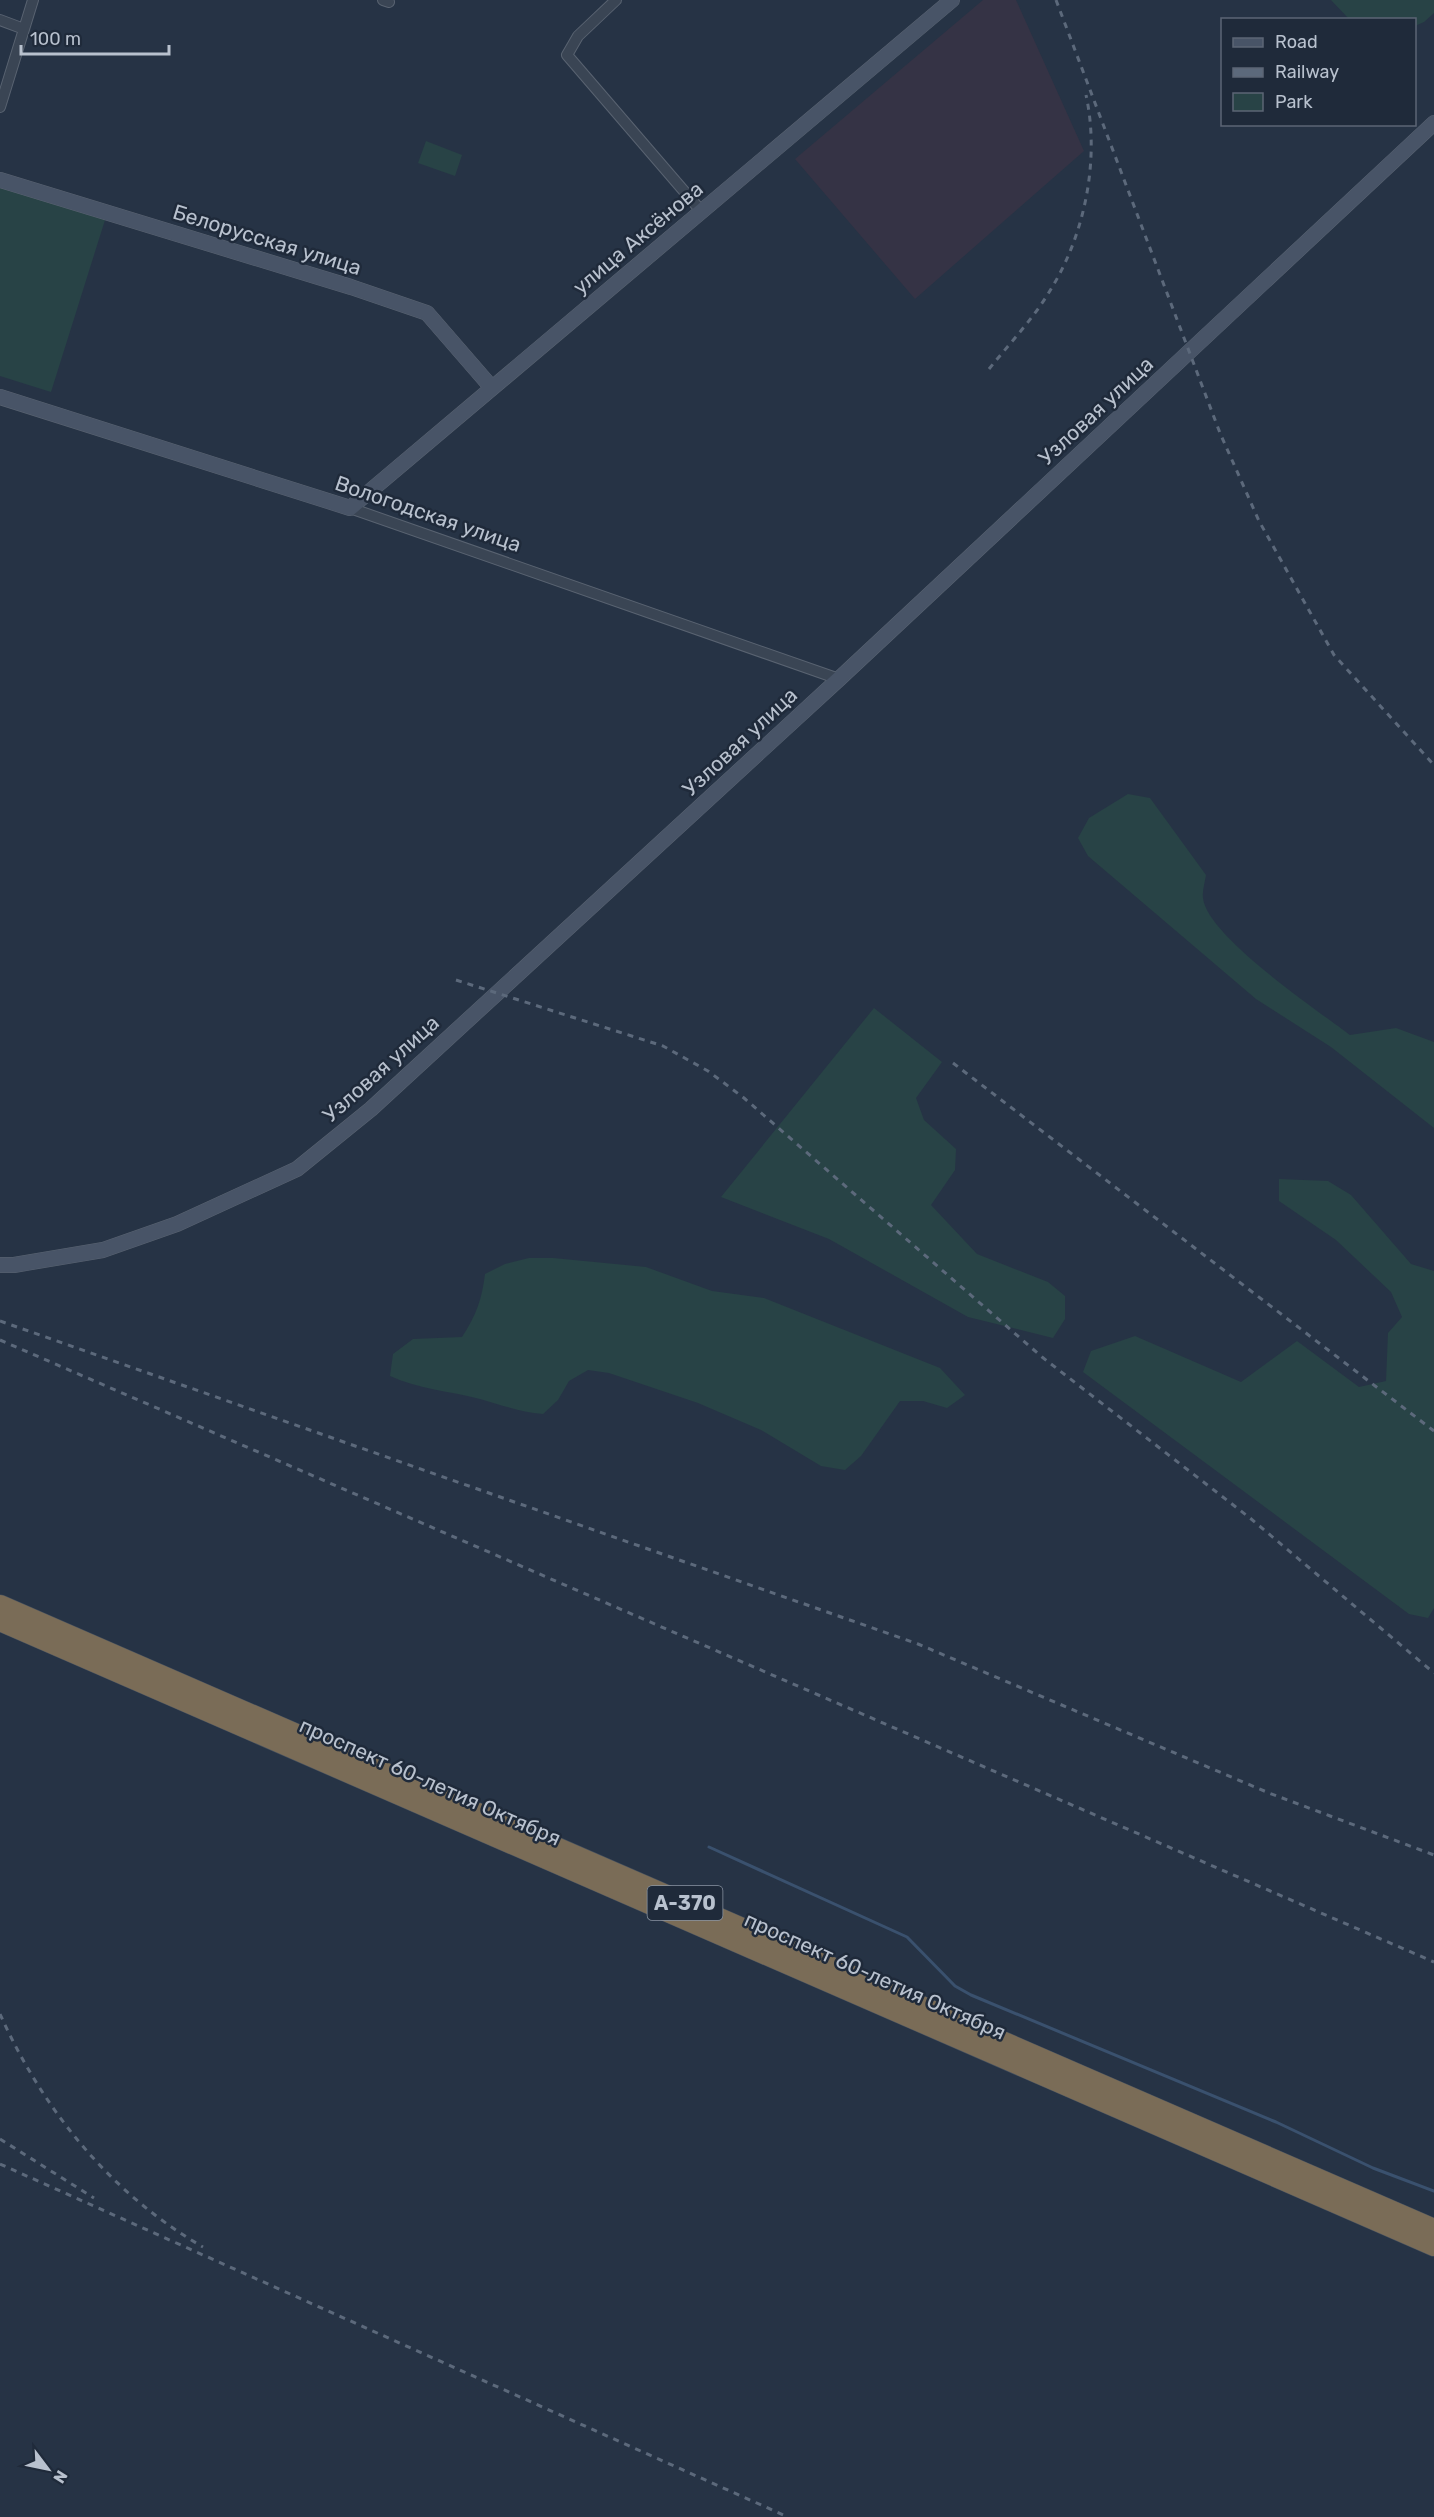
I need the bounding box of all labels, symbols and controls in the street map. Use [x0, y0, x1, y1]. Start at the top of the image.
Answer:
scale bar [21, 18, 170, 56]
legend [1221, 18, 1416, 126]
text: 100 m [30, 28, 81, 50]
text: Road [1275, 31, 1318, 53]
text: Railway [1275, 61, 1339, 83]
text: Park [1275, 91, 1313, 113]
street label: улица Аксёнова [568, 176, 708, 299]
street label: Белорусская улица [170, 199, 364, 280]
street label: Узловая улица [1033, 351, 1158, 470]
street label: Вологодская улица [332, 470, 524, 557]
street label: Узловая улица [677, 682, 802, 801]
street label: Узловая улица [317, 1010, 444, 1127]
street label: проспект 60-летия Октября [296, 1712, 565, 1851]
road number: А-370 [648, 1886, 722, 1920]
street label: проспект 60-летия Октября [741, 1906, 1010, 2045]
north arrow [18, 2439, 78, 2499]
text: N [49, 2467, 71, 2487]

